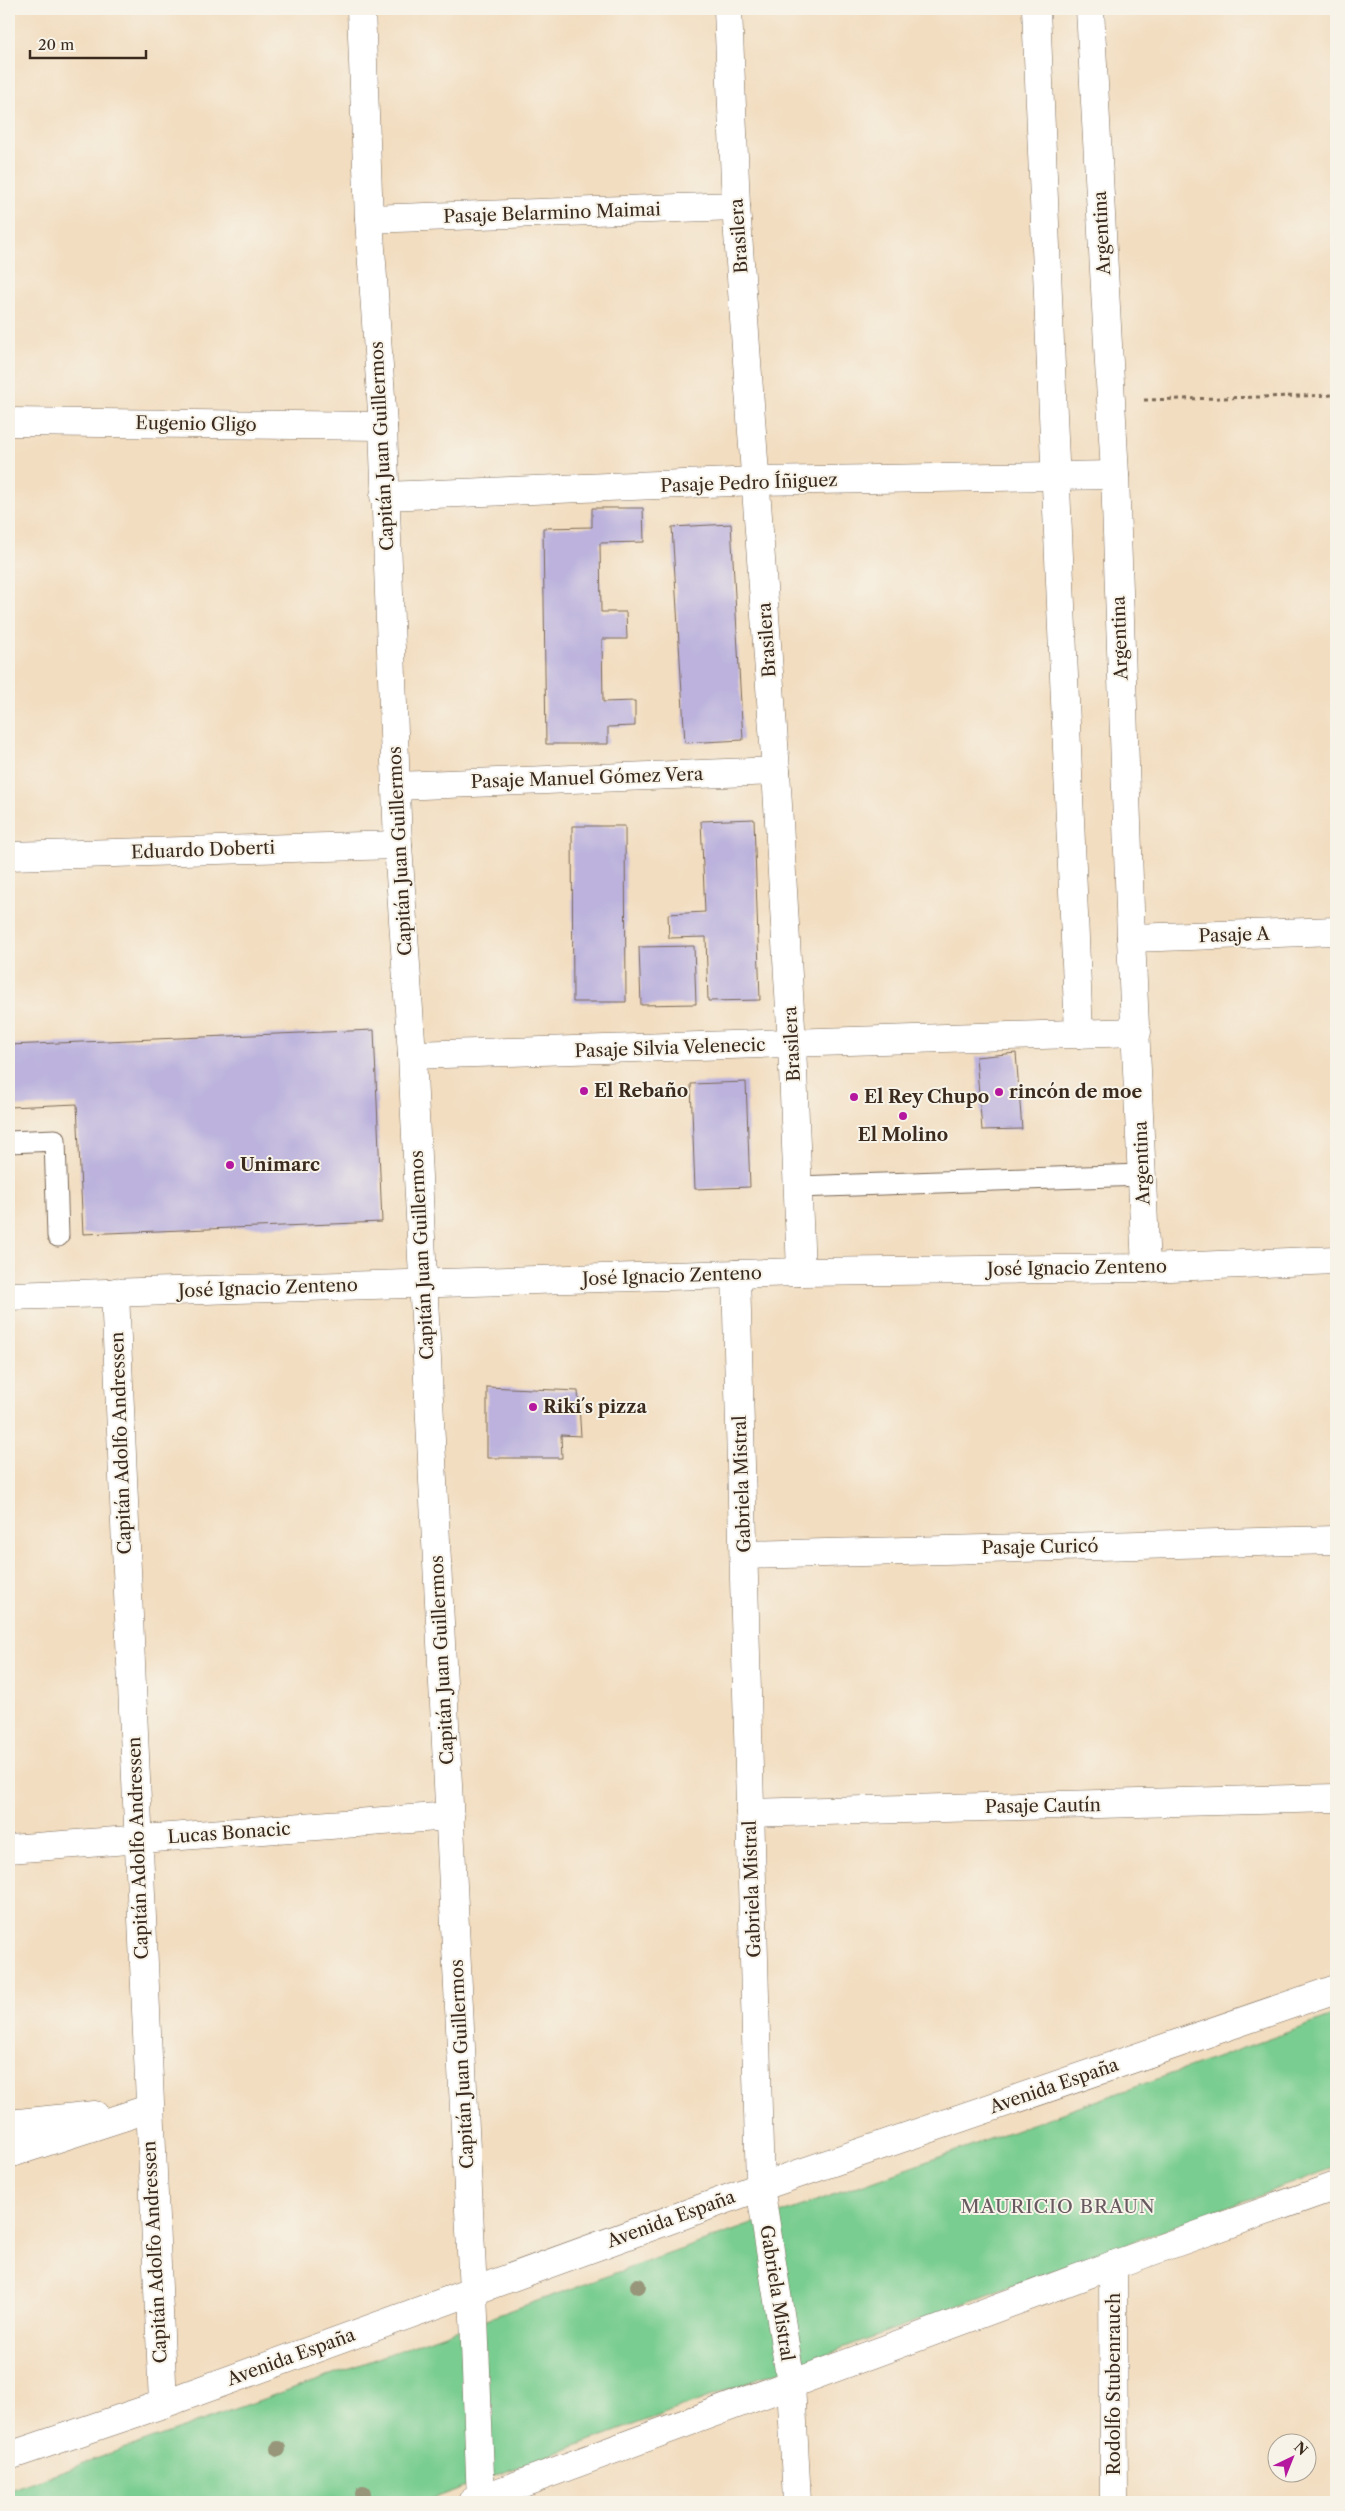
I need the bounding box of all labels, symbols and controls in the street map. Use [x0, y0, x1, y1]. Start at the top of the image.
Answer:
scale bar [30, 28, 146, 60]
text: 20 m [38, 35, 74, 54]
street label: Argentina [1089, 190, 1115, 277]
street label: Brasilera [725, 197, 753, 274]
street label: Pasaje Belarmino Maimai [443, 198, 662, 228]
street label: Capitán Juan Guillermos [366, 341, 398, 551]
street label: Eugenio Gligo [135, 412, 257, 436]
street label: Pasaje Pedro Íñiguez [660, 468, 838, 497]
street label: Argentina [1108, 595, 1132, 681]
street label: Brasilera [753, 601, 781, 678]
street label: Capitán Juan Guillermos [384, 746, 416, 956]
street label: Pasaje Manuel Gómez Vera [470, 763, 704, 793]
street label: Eduardo Doberti [131, 836, 276, 864]
street label: Pasaje A [1198, 923, 1271, 947]
street label: Brasilera [779, 1005, 805, 1082]
street label: Pasaje Silvia Velenecic [574, 1034, 766, 1062]
place label: El Rebaño [594, 1080, 688, 1102]
place label: rincón de moe [1009, 1081, 1142, 1103]
marker: El Rebaño [578, 1085, 590, 1097]
place label: El Rey Chupo [864, 1086, 989, 1108]
marker: rincón de moe [993, 1086, 1005, 1098]
marker: El Rey Chupo [848, 1091, 860, 1103]
marker: El Molino [897, 1110, 909, 1122]
street label: Argentina [1130, 1120, 1154, 1206]
place label: El Molino [858, 1124, 948, 1146]
street label: Capitán Juan Guillermos [406, 1150, 438, 1360]
place label: Unimarc [240, 1154, 320, 1176]
marker: Unimarc [224, 1159, 236, 1171]
street label: José Ignacio Zenteno [984, 1255, 1167, 1281]
street label: José Ignacio Zenteno [579, 1262, 762, 1290]
street label: José Ignacio Zenteno [175, 1274, 358, 1302]
street label: Capitán Adolfo Andressen [106, 1331, 136, 1555]
place label: Riki´s pizza [543, 1396, 647, 1418]
marker: Riki´s pizza [527, 1401, 539, 1413]
street label: Gabriela Mistral [729, 1415, 755, 1553]
street label: Pasaje Curicó [981, 1535, 1099, 1559]
street label: Capitán Juan Guillermos [426, 1555, 458, 1765]
street label: Capitán Adolfo Andressen [123, 1736, 153, 1960]
street label: Pasaje Cautín [985, 1794, 1101, 1818]
street label: Lucas Bonacic [167, 1818, 291, 1848]
street label: Gabriela Mistral [739, 1820, 765, 1958]
street label: Capitán Juan Guillermos [446, 1959, 478, 2169]
street label: Avenida España [986, 2054, 1122, 2119]
street label: Capitán Adolfo Andressen [138, 2140, 172, 2364]
street label: Avenida España [603, 2185, 739, 2253]
district label: MAURICIO BRAUN [960, 2195, 1156, 2218]
street label: Gabriela Mistral [755, 2223, 799, 2363]
street label: Rodolfo Stubenrauch [1103, 2293, 1125, 2475]
street label: Avenida España [223, 2323, 359, 2391]
north arrow [1268, 2434, 1318, 2484]
text: N [1290, 2438, 1311, 2459]

